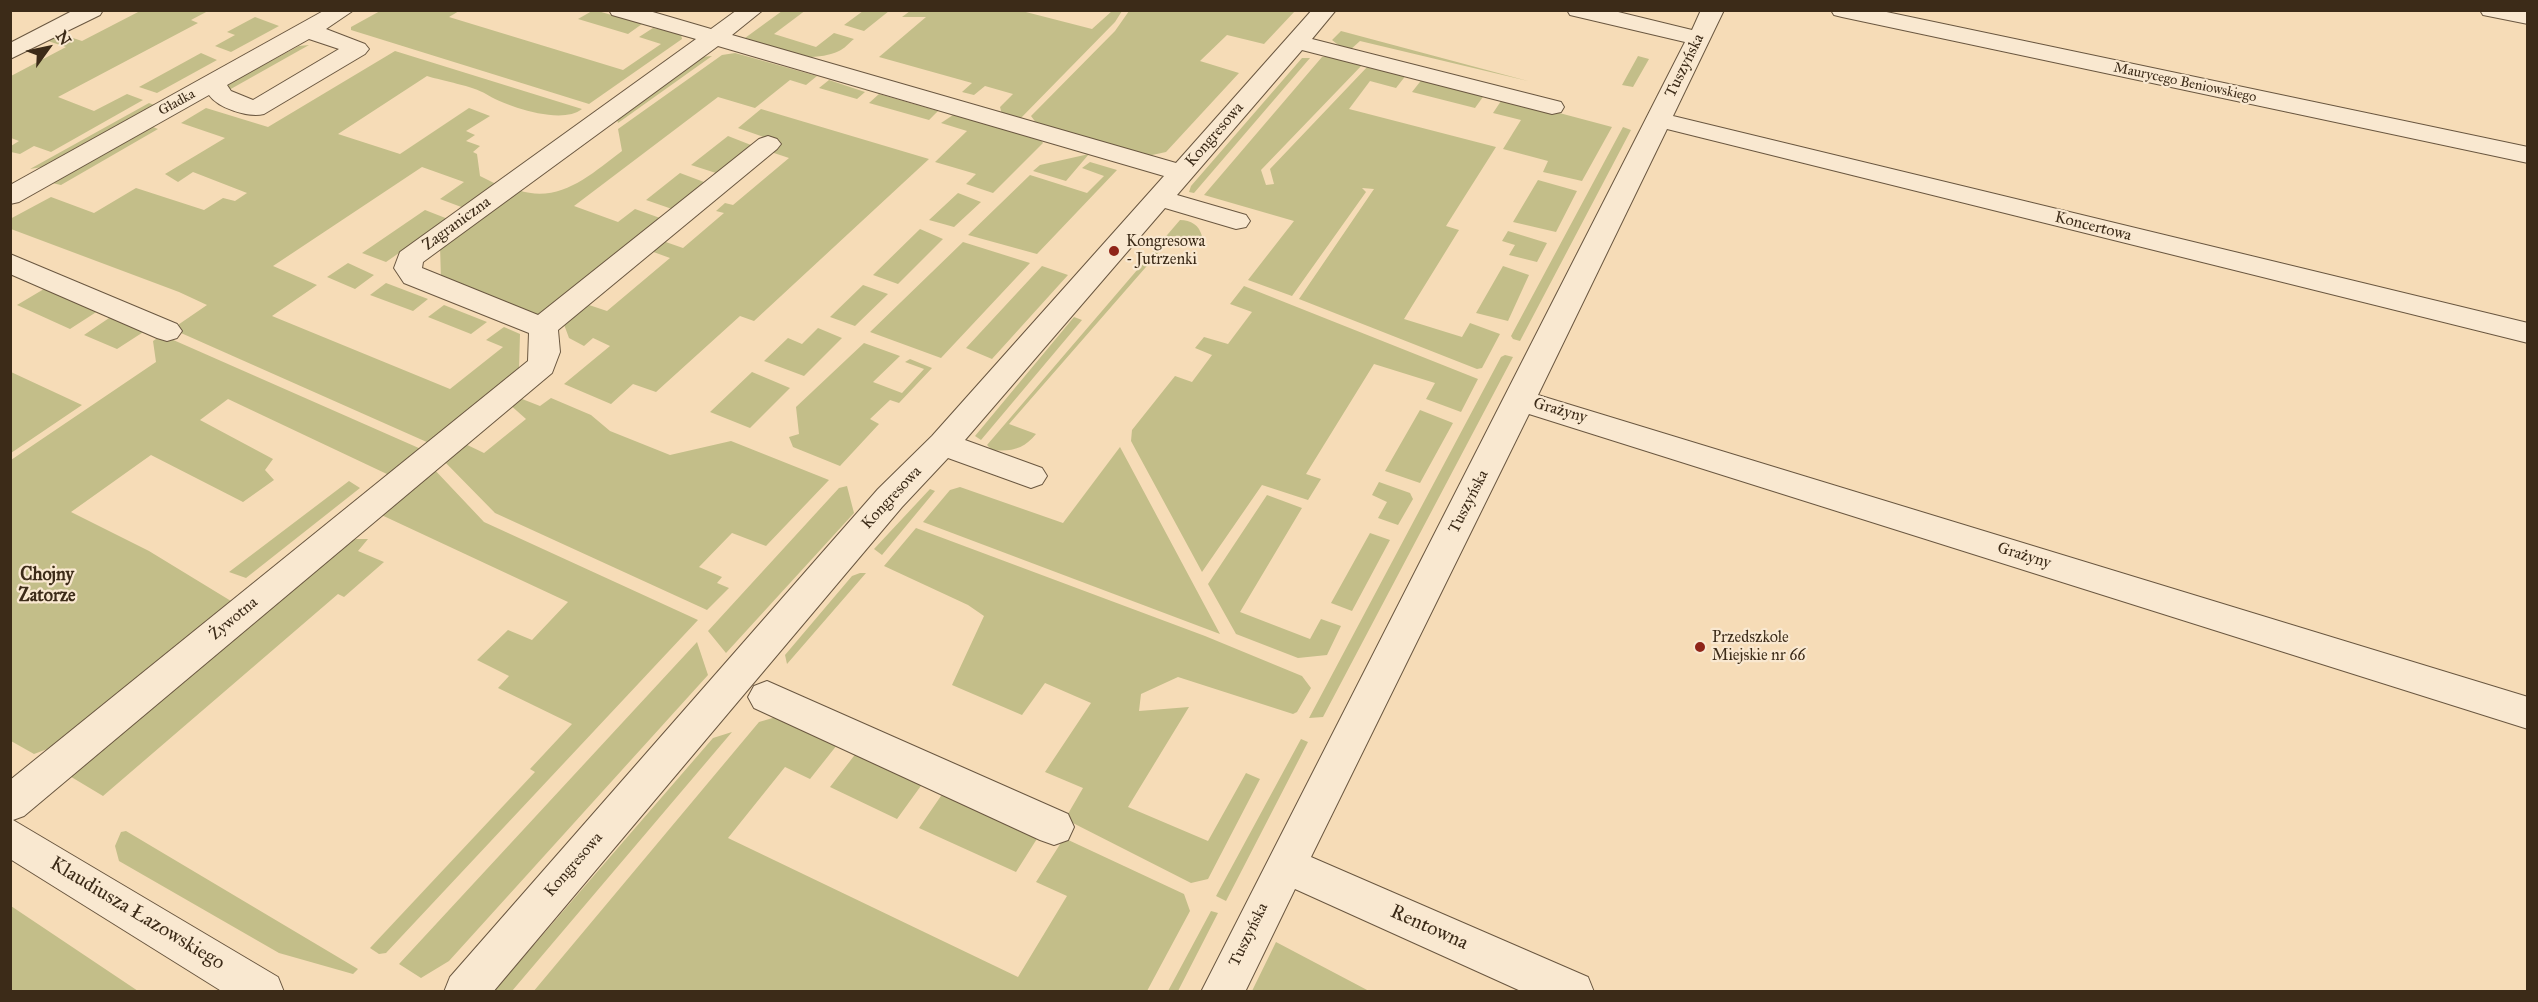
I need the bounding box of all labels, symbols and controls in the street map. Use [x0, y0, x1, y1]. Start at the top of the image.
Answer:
north arrow [18, 18, 78, 78]
text: N [52, 27, 75, 49]
street label: Tuszyńska [1661, 31, 1709, 101]
street label: Maurycego Beniowskiego [2112, 60, 2258, 106]
street label: Gładka [156, 86, 198, 120]
street label: Kongresowa [1182, 99, 1248, 171]
street label: Zagraniczna [419, 193, 495, 255]
street label: Koncertowa [2053, 208, 2133, 246]
place label: Kongresowa - Jutrzenki [1126, 232, 1205, 270]
marker: Kongresowa - Jutrzenki [1107, 244, 1121, 258]
street label: Grażyny [1531, 394, 1589, 428]
street label: Kongresowa [858, 463, 926, 533]
street label: Tuszyńska [1445, 467, 1493, 537]
street label: Grażyny [1995, 539, 2053, 573]
district label: Chojny Zatorze [19, 565, 75, 608]
street label: Żywotna [206, 593, 262, 645]
place label: Przedszkole Miejskie nr 66 [1712, 628, 1806, 666]
marker: Przedszkole Miejskie nr 66 [1693, 640, 1707, 654]
street label: Kongresowa [541, 829, 607, 901]
street label: Klaudiusza Łazowskiego [45, 852, 229, 976]
street label: Tuszyńska [1225, 900, 1273, 970]
street label: Rentowna [1386, 900, 1472, 956]

